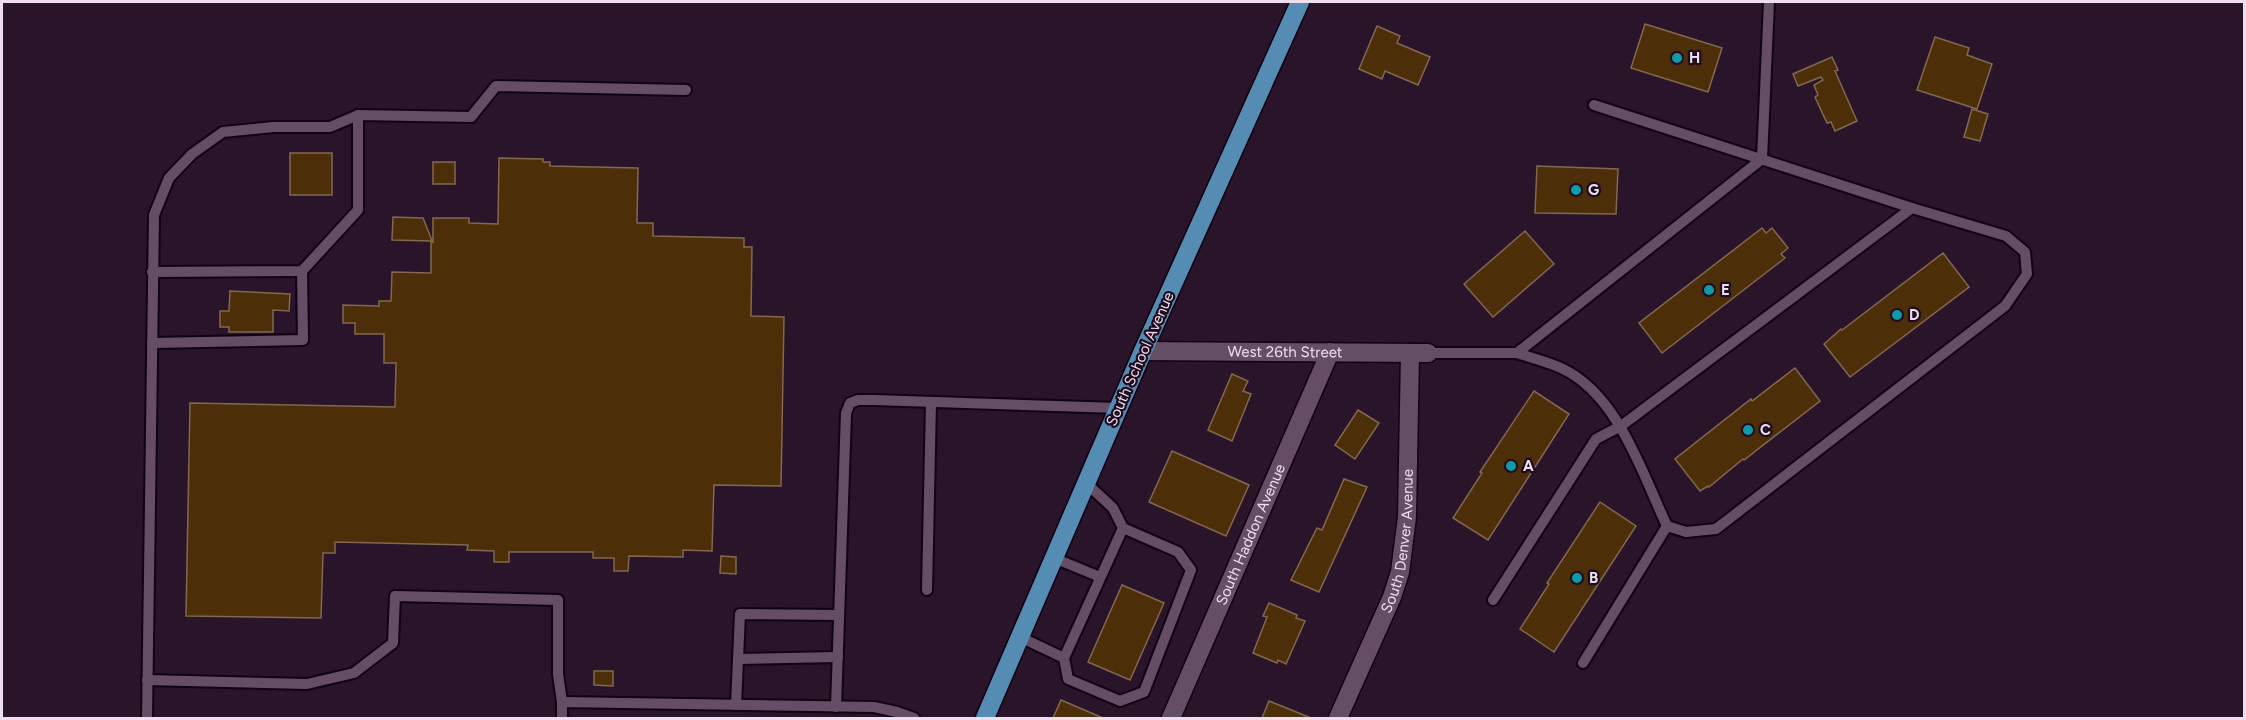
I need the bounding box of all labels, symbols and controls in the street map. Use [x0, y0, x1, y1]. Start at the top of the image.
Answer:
place label: H [1689, 49, 1700, 67]
marker: H [1670, 51, 1684, 65]
place label: G [1588, 181, 1599, 199]
marker: G [1569, 183, 1583, 197]
place label: E [1721, 281, 1730, 299]
marker: E [1702, 283, 1716, 297]
street label: South School Avenue [1102, 289, 1178, 429]
place label: D [1909, 306, 1920, 324]
marker: D [1890, 308, 1904, 322]
street label: West 26th Street [1227, 343, 1343, 361]
place label: C [1760, 421, 1771, 439]
marker: C [1741, 423, 1755, 437]
place label: A [1523, 457, 1534, 475]
marker: A [1504, 459, 1518, 473]
street label: South Haddon Avenue [1212, 461, 1289, 608]
street label: South Denver Avenue [1377, 469, 1417, 616]
place label: B [1589, 569, 1598, 587]
marker: B [1570, 571, 1584, 585]

